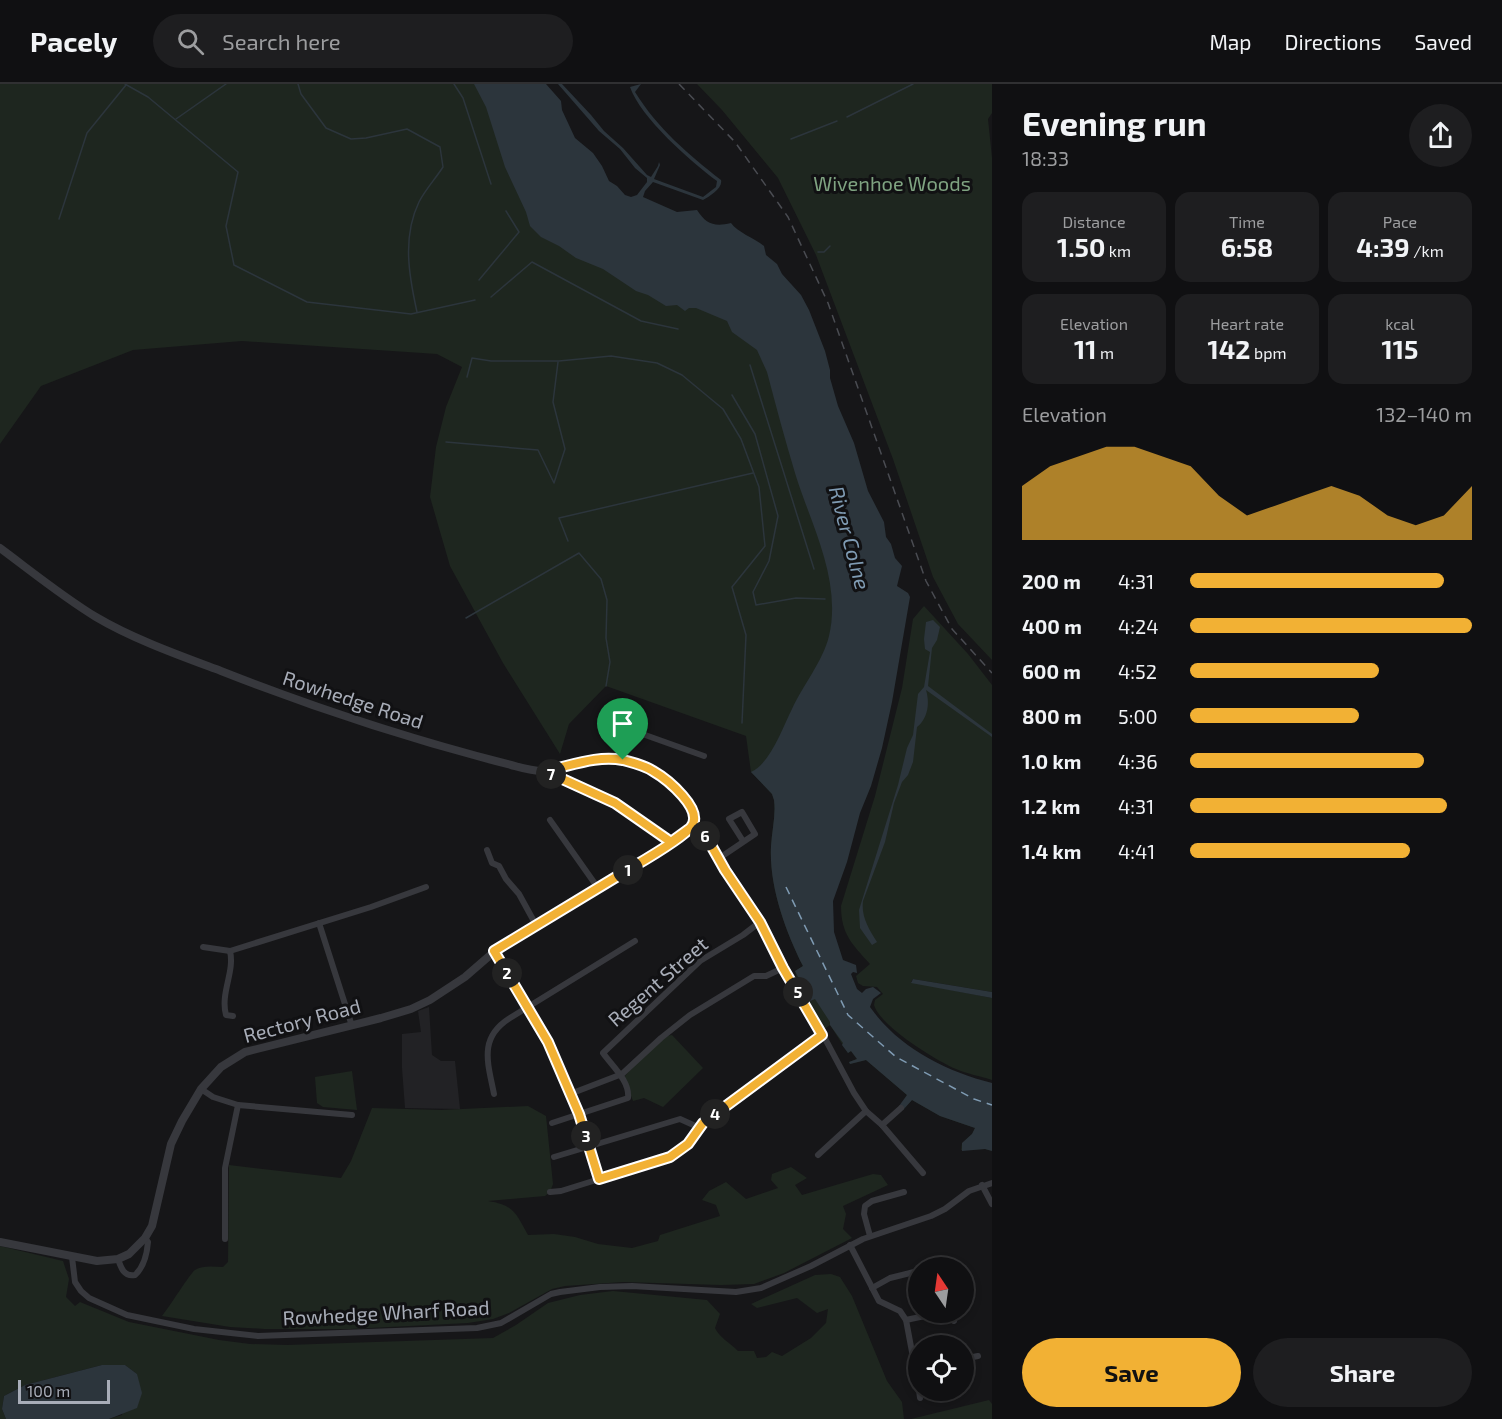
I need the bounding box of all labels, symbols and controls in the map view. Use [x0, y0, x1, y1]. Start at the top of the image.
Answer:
search box [153, 14, 573, 68]
text: Pacely [30, 24, 117, 58]
icon: search [174, 25, 207, 58]
text: Search here [222, 28, 341, 54]
text: Map [1209, 29, 1252, 54]
text: Directions [1285, 29, 1381, 54]
text: Saved [1414, 29, 1472, 54]
text: Evening run [1022, 103, 1207, 143]
button: share [1409, 104, 1472, 167]
text: 18:33 [1022, 146, 1069, 170]
park label: Wivenhoe Woods [813, 171, 971, 195]
text: Distance [1062, 212, 1126, 231]
text: Time [1229, 212, 1265, 231]
text: Pace [1383, 212, 1417, 231]
text: 1.50 [1057, 231, 1105, 262]
text: 6:58 [1221, 231, 1273, 262]
text: 4:39 [1356, 231, 1410, 262]
text: km [1105, 241, 1131, 260]
text: /km [1410, 241, 1444, 260]
text: Elevation [1060, 314, 1128, 333]
text: Heart rate [1210, 314, 1284, 333]
text: kcal [1385, 314, 1415, 333]
text: 11 [1074, 333, 1096, 364]
text: 142 [1208, 333, 1250, 364]
text: 115 [1382, 333, 1418, 364]
text: m [1096, 343, 1114, 362]
text: bpm [1250, 343, 1286, 362]
text: Elevation [1022, 402, 1107, 426]
text: 132–140 m [1376, 402, 1472, 426]
water label: River Colne [825, 483, 876, 592]
text: 200 m [1022, 569, 1081, 593]
text: 4:31 [1118, 569, 1154, 593]
text: 400 m [1022, 614, 1082, 638]
text: 4:24 [1118, 614, 1159, 638]
text: 600 m [1022, 659, 1081, 683]
text: 4:52 [1118, 659, 1157, 683]
street label: Rowhedge Road [280, 665, 427, 733]
pin [597, 698, 648, 760]
text: 800 m [1022, 704, 1082, 728]
text: 5:00 [1118, 704, 1158, 728]
icon: arrive [606, 707, 639, 740]
text: 1.0 km [1022, 749, 1081, 773]
text: 4:36 [1118, 749, 1158, 773]
pin: 7 [536, 759, 566, 789]
text: 7 [547, 764, 555, 783]
text: 1.2 km [1022, 794, 1080, 818]
text: 4:31 [1118, 794, 1154, 818]
pin: 6 [690, 821, 720, 851]
text: 6 [700, 826, 710, 845]
text: 1.4 km [1022, 839, 1081, 863]
text: 4:41 [1118, 839, 1155, 863]
pin: 1 [613, 855, 643, 885]
text: 1 [625, 860, 631, 879]
street label: Regent Street [603, 931, 712, 1031]
pin: 2 [492, 958, 522, 988]
text: 2 [502, 963, 512, 982]
pin: 5 [783, 977, 813, 1007]
text: 5 [794, 982, 802, 1001]
street label: Rectory Road [240, 993, 363, 1047]
pin: 4 [700, 1099, 730, 1129]
text: 4 [710, 1104, 720, 1123]
pin: 3 [571, 1121, 601, 1151]
text: 3 [581, 1126, 591, 1145]
north arrow [908, 1257, 974, 1323]
map controls [908, 1257, 974, 1401]
street label: Rowhedge Wharf Road [282, 1295, 490, 1329]
button: locate [908, 1335, 974, 1401]
button: Save [1022, 1338, 1241, 1407]
button: Share [1253, 1338, 1472, 1407]
scale bar [18, 1377, 110, 1404]
text: 100 m [27, 1381, 70, 1400]

